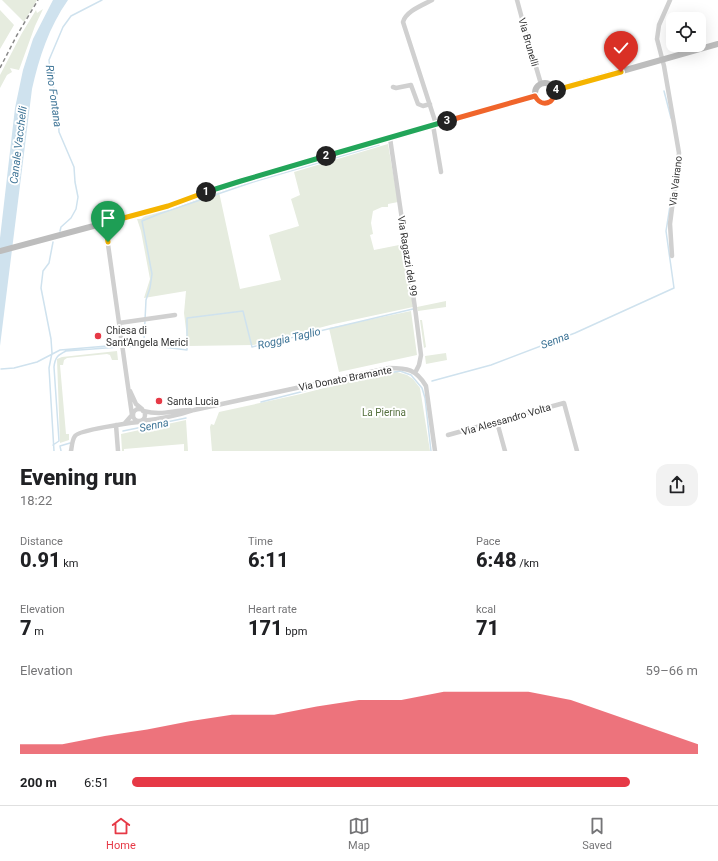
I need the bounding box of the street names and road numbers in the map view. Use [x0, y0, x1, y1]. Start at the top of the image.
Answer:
street label: Via Brunelli [516, 17, 541, 68]
street label: Via Vairano [667, 155, 684, 207]
street label: Via Ragazzi del 99 [396, 215, 419, 297]
street label: Via Donato Bramante [298, 364, 393, 393]
street label: Via Alessandro Volta [460, 401, 552, 437]

